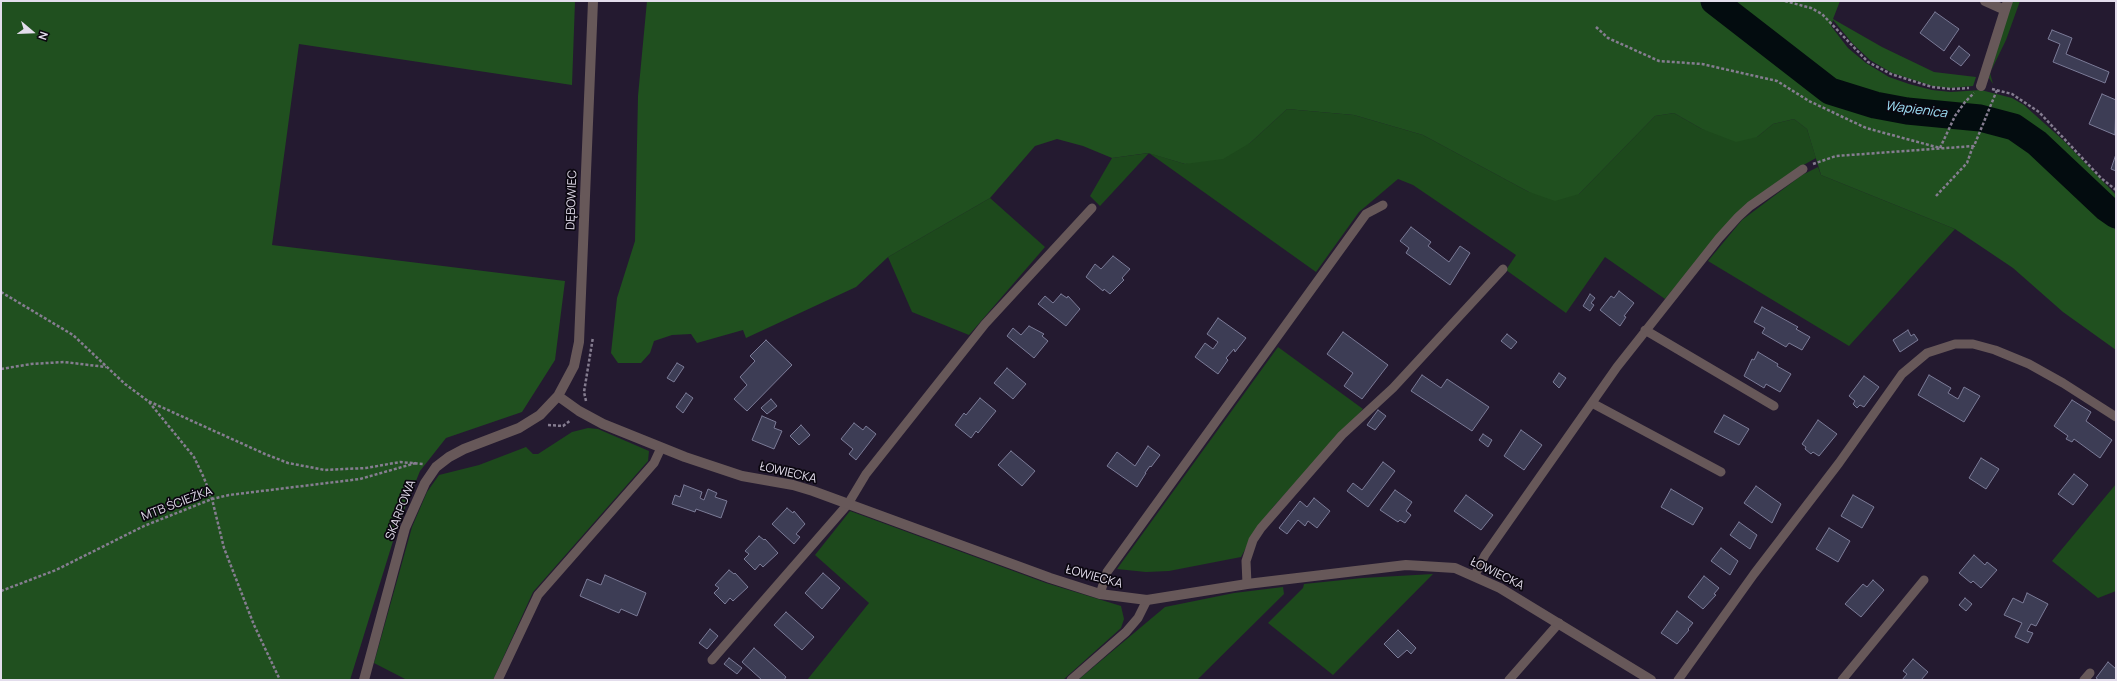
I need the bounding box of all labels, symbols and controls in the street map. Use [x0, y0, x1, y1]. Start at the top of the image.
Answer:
north arrow [12, 12, 52, 52]
text: N [35, 30, 52, 42]
water label: Wapienica [1884, 98, 1948, 122]
street label: DĘBOWIEC [564, 170, 580, 230]
street label: ŁOWIECKA [758, 459, 818, 487]
street label: SKARPOWA [383, 478, 419, 542]
street label: MTB ŚCIEŻKA [140, 484, 214, 524]
street label: ŁOWIECKA [1468, 555, 1526, 593]
street label: ŁOWIECKA [1064, 563, 1124, 591]

